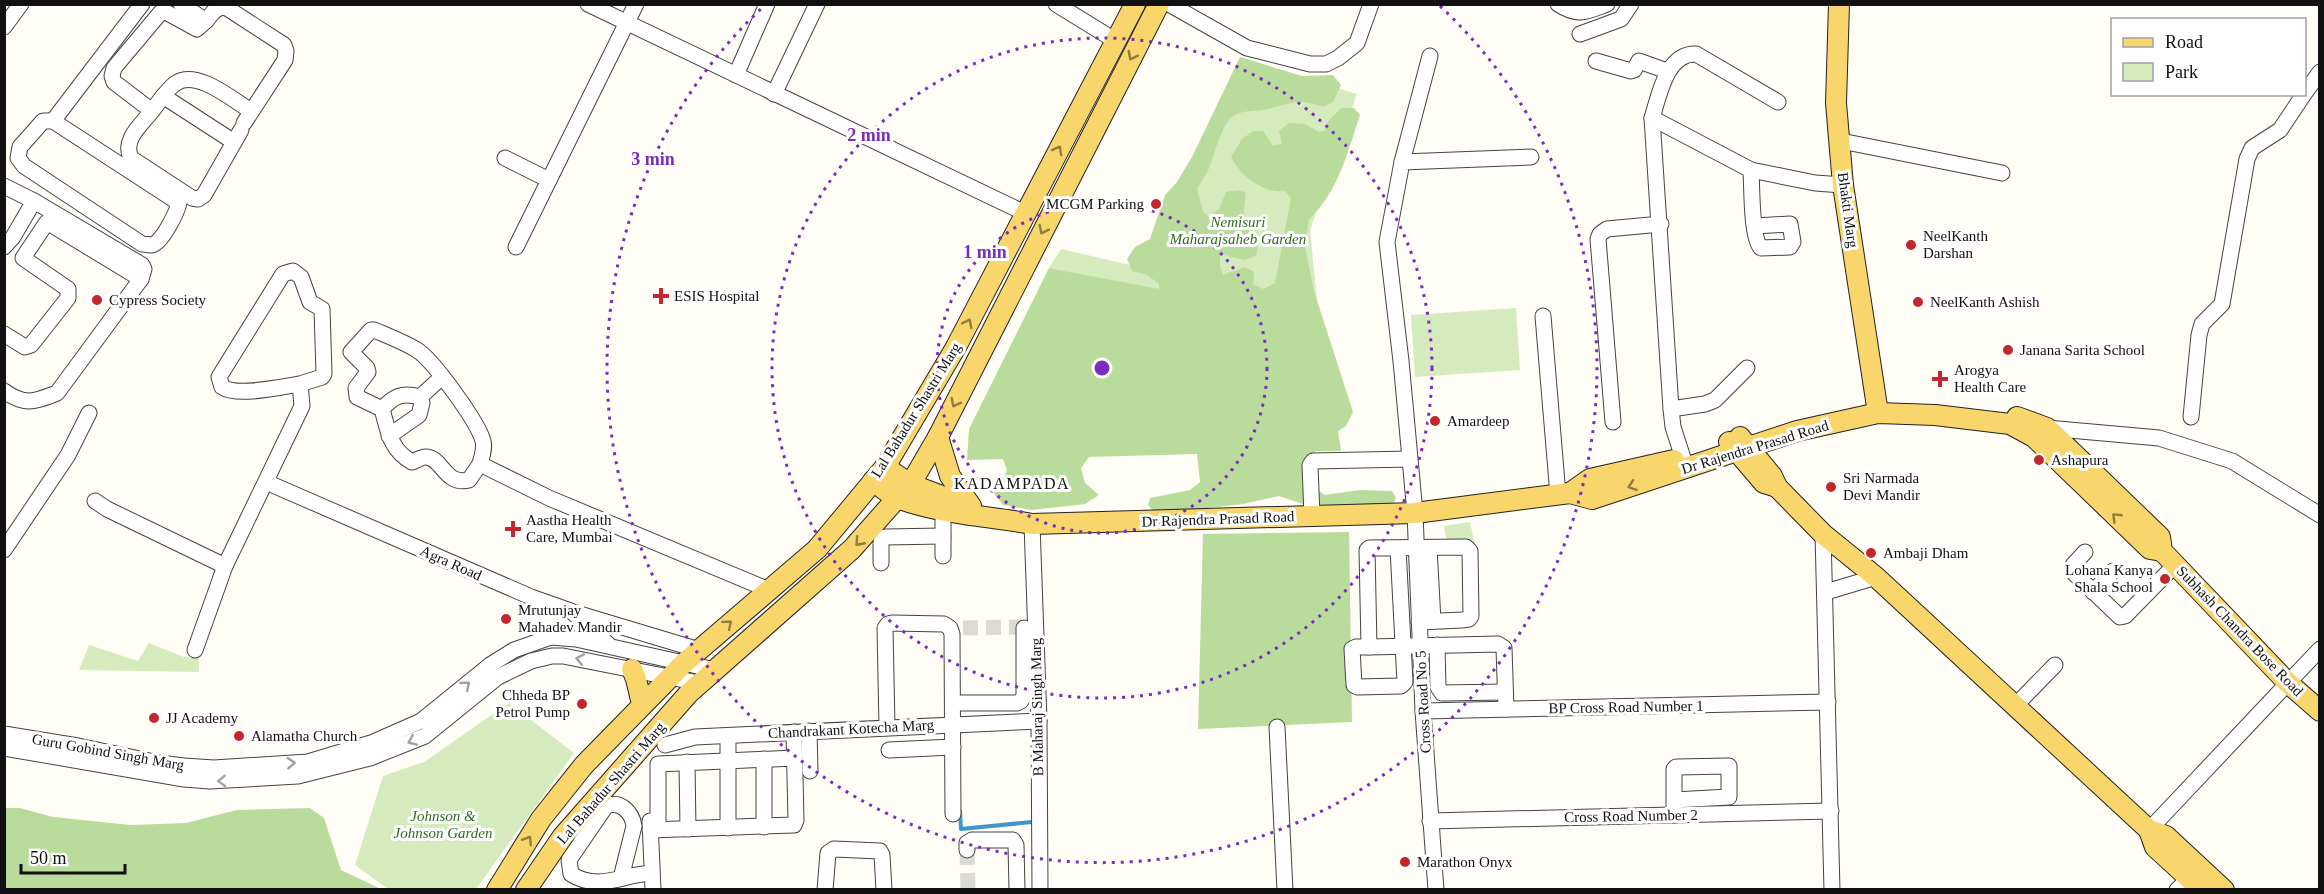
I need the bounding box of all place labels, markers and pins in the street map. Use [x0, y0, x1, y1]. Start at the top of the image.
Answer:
place label: MCGM Parking [1046, 196, 1144, 212]
marker: MCGM Parking [1149, 197, 1163, 211]
place label: NeelKanth Darshan [1923, 228, 1988, 261]
marker: NeelKanth Darshan [1904, 238, 1918, 252]
marker: ESIS Hospital [652, 287, 670, 305]
place label: ESIS Hospital [674, 288, 759, 304]
place label: Cypress Society [109, 292, 207, 308]
marker: Cypress Society [90, 293, 104, 307]
place label: NeelKanth Ashish [1930, 294, 2040, 310]
marker: NeelKanth Ashish [1911, 295, 1925, 309]
place label: Janana Sarita School [2020, 342, 2145, 358]
marker: Janana Sarita School [2001, 343, 2015, 357]
centre of rings [1092, 358, 1112, 378]
place label: Arogya Health Care [1954, 362, 2026, 395]
marker: Arogya Health Care [1931, 370, 1949, 388]
place label: Amardeep [1447, 413, 1509, 429]
marker: Amardeep [1428, 414, 1442, 428]
place label: Ashapura [2051, 452, 2109, 468]
marker: Ashapura [2032, 453, 2046, 467]
place label: Sri Narmada Devi Mandir [1843, 470, 1920, 503]
marker: Sri Narmada Devi Mandir [1824, 480, 1838, 494]
place label: Aastha Health Care, Mumbai [526, 512, 613, 545]
marker: Aastha Health Care, Mumbai [504, 520, 522, 538]
place label: Ambaji Dham [1883, 545, 1969, 561]
marker: Ambaji Dham [1864, 546, 1878, 560]
place label: Lohana Kanya Shala School [2065, 562, 2153, 595]
marker: Lohana Kanya Shala School [2158, 572, 2172, 586]
place label: Mrutunjay Mahadev Mandir [518, 602, 622, 635]
marker: Mrutunjay Mahadev Mandir [499, 612, 513, 626]
place label: Chheda BP Petrol Pump [495, 687, 570, 720]
marker: Chheda BP Petrol Pump [575, 697, 589, 711]
place label: JJ Academy [166, 710, 239, 726]
marker: JJ Academy [147, 711, 161, 725]
place label: Alamatha Church [251, 728, 358, 744]
marker: Alamatha Church [232, 729, 246, 743]
place label: Marathon Onyx [1417, 854, 1513, 870]
marker: Marathon Onyx [1398, 855, 1412, 869]

